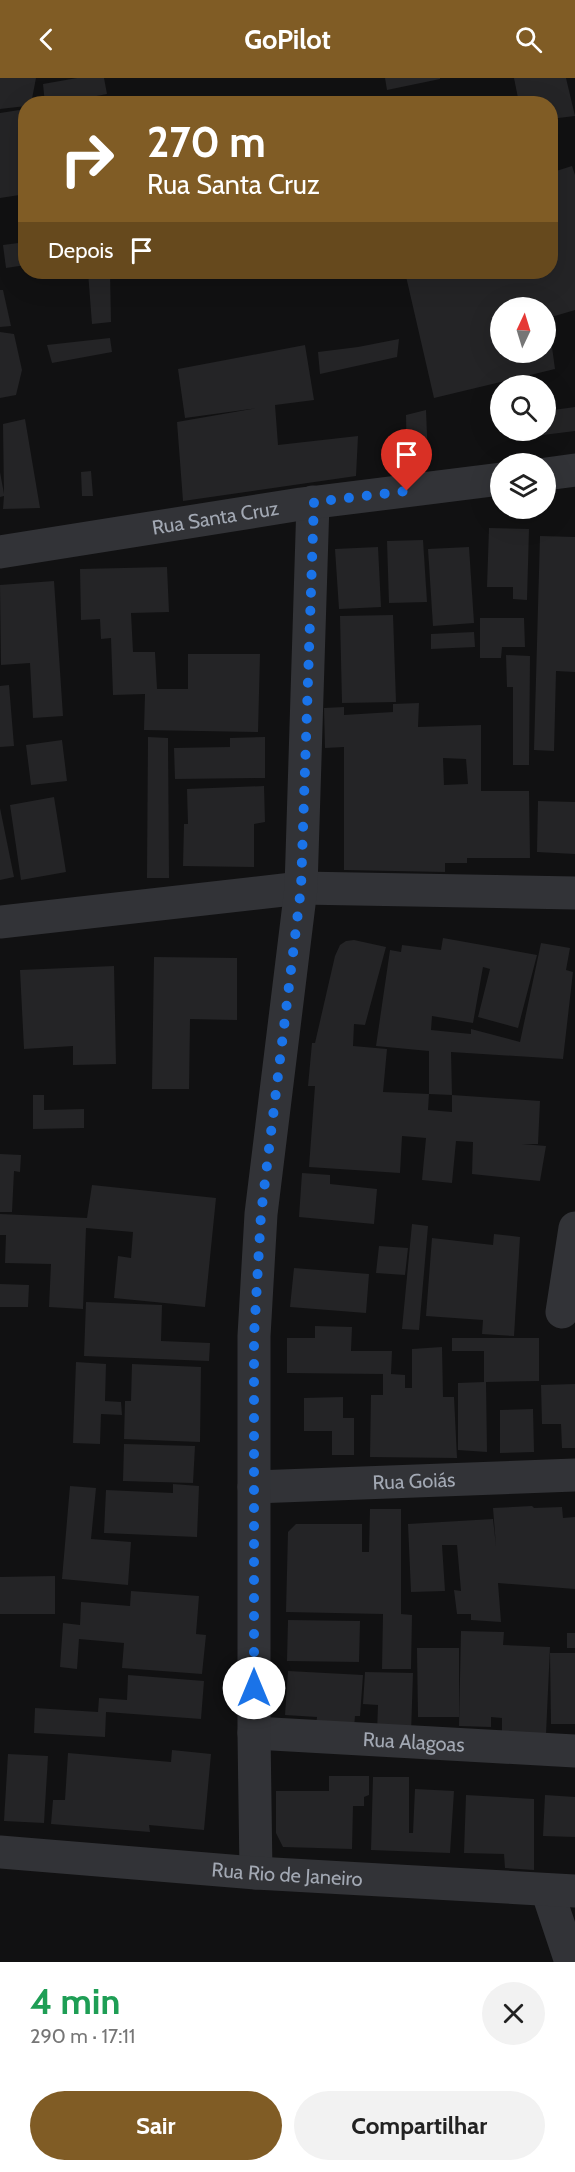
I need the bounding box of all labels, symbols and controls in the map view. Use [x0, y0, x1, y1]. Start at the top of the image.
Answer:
icon: back [30, 23, 63, 56]
text: GoPilot [244, 23, 331, 56]
icon: search [512, 23, 545, 56]
text: 270 m [147, 116, 266, 168]
icon: right [48, 120, 126, 198]
text: Rua Santa Cruz [147, 168, 320, 201]
icon: arrive [125, 234, 158, 267]
text: Depois [48, 237, 113, 264]
north arrow [490, 297, 556, 363]
map controls [490, 297, 556, 519]
button: search [490, 375, 556, 441]
pin [381, 429, 432, 491]
icon: arrive [390, 438, 423, 471]
button: layers [490, 453, 556, 519]
street label: Rua Santa Cruz [150, 496, 280, 540]
street label: Rua Goiás [372, 1467, 456, 1495]
position arrow [222, 1656, 286, 1720]
street label: Rua Alagoas [362, 1727, 465, 1757]
street label: Rua Rio de Janeiro [211, 1857, 363, 1891]
text: 4 min [30, 1979, 120, 2023]
button: close [482, 1982, 545, 2045]
text: 290 m · 17:11 [30, 2024, 135, 2048]
button: Sair [30, 2091, 282, 2160]
button: Compartilhar [294, 2091, 545, 2160]

